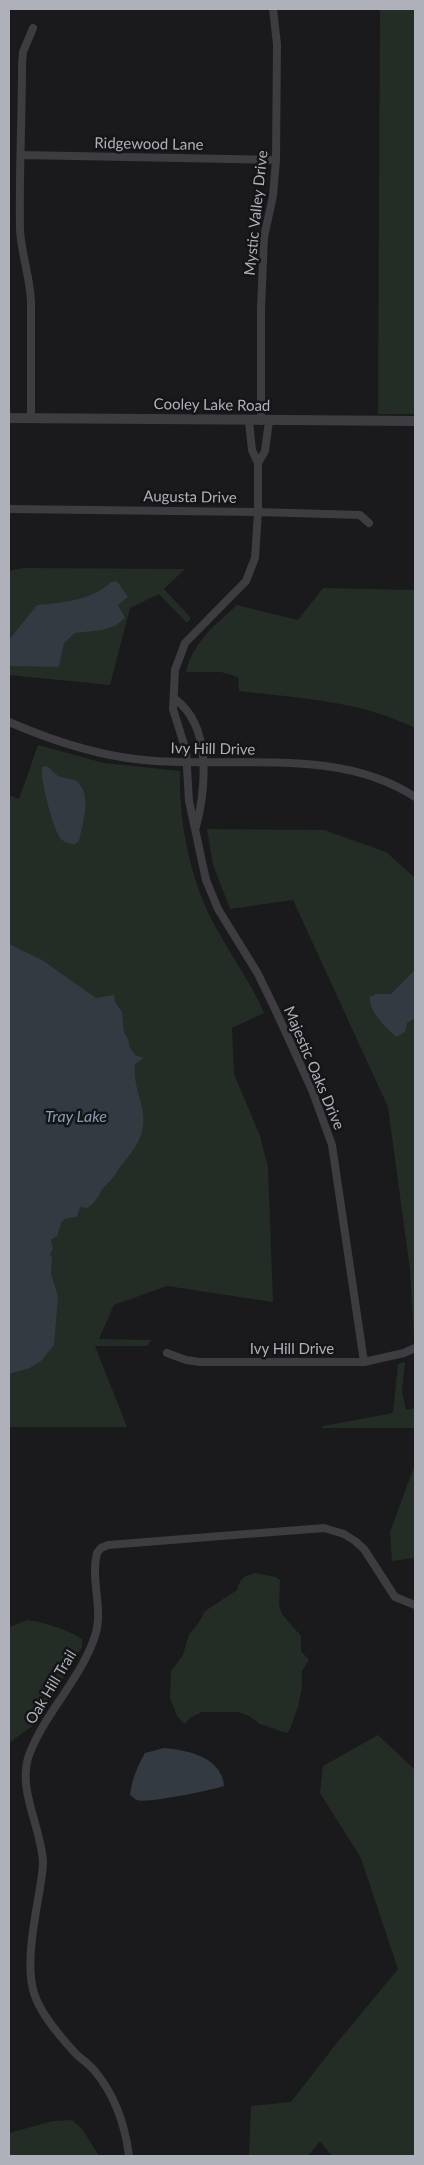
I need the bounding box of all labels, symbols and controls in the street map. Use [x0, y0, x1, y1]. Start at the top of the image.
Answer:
street label: Ridgewood Lane [94, 133, 204, 153]
street label: Mystic Valley Drive [239, 149, 271, 276]
street label: Cooley Lake Road [154, 394, 271, 414]
street label: Augusta Drive [143, 486, 237, 506]
street label: Ivy Hill Drive [171, 738, 256, 758]
street label: Majestic Oaks Drive [281, 1003, 349, 1132]
water label: Tray Lake [45, 1106, 107, 1125]
street label: Ivy Hill Drive [250, 1339, 334, 1357]
street label: Oak Hill Trail [21, 1646, 79, 1727]

